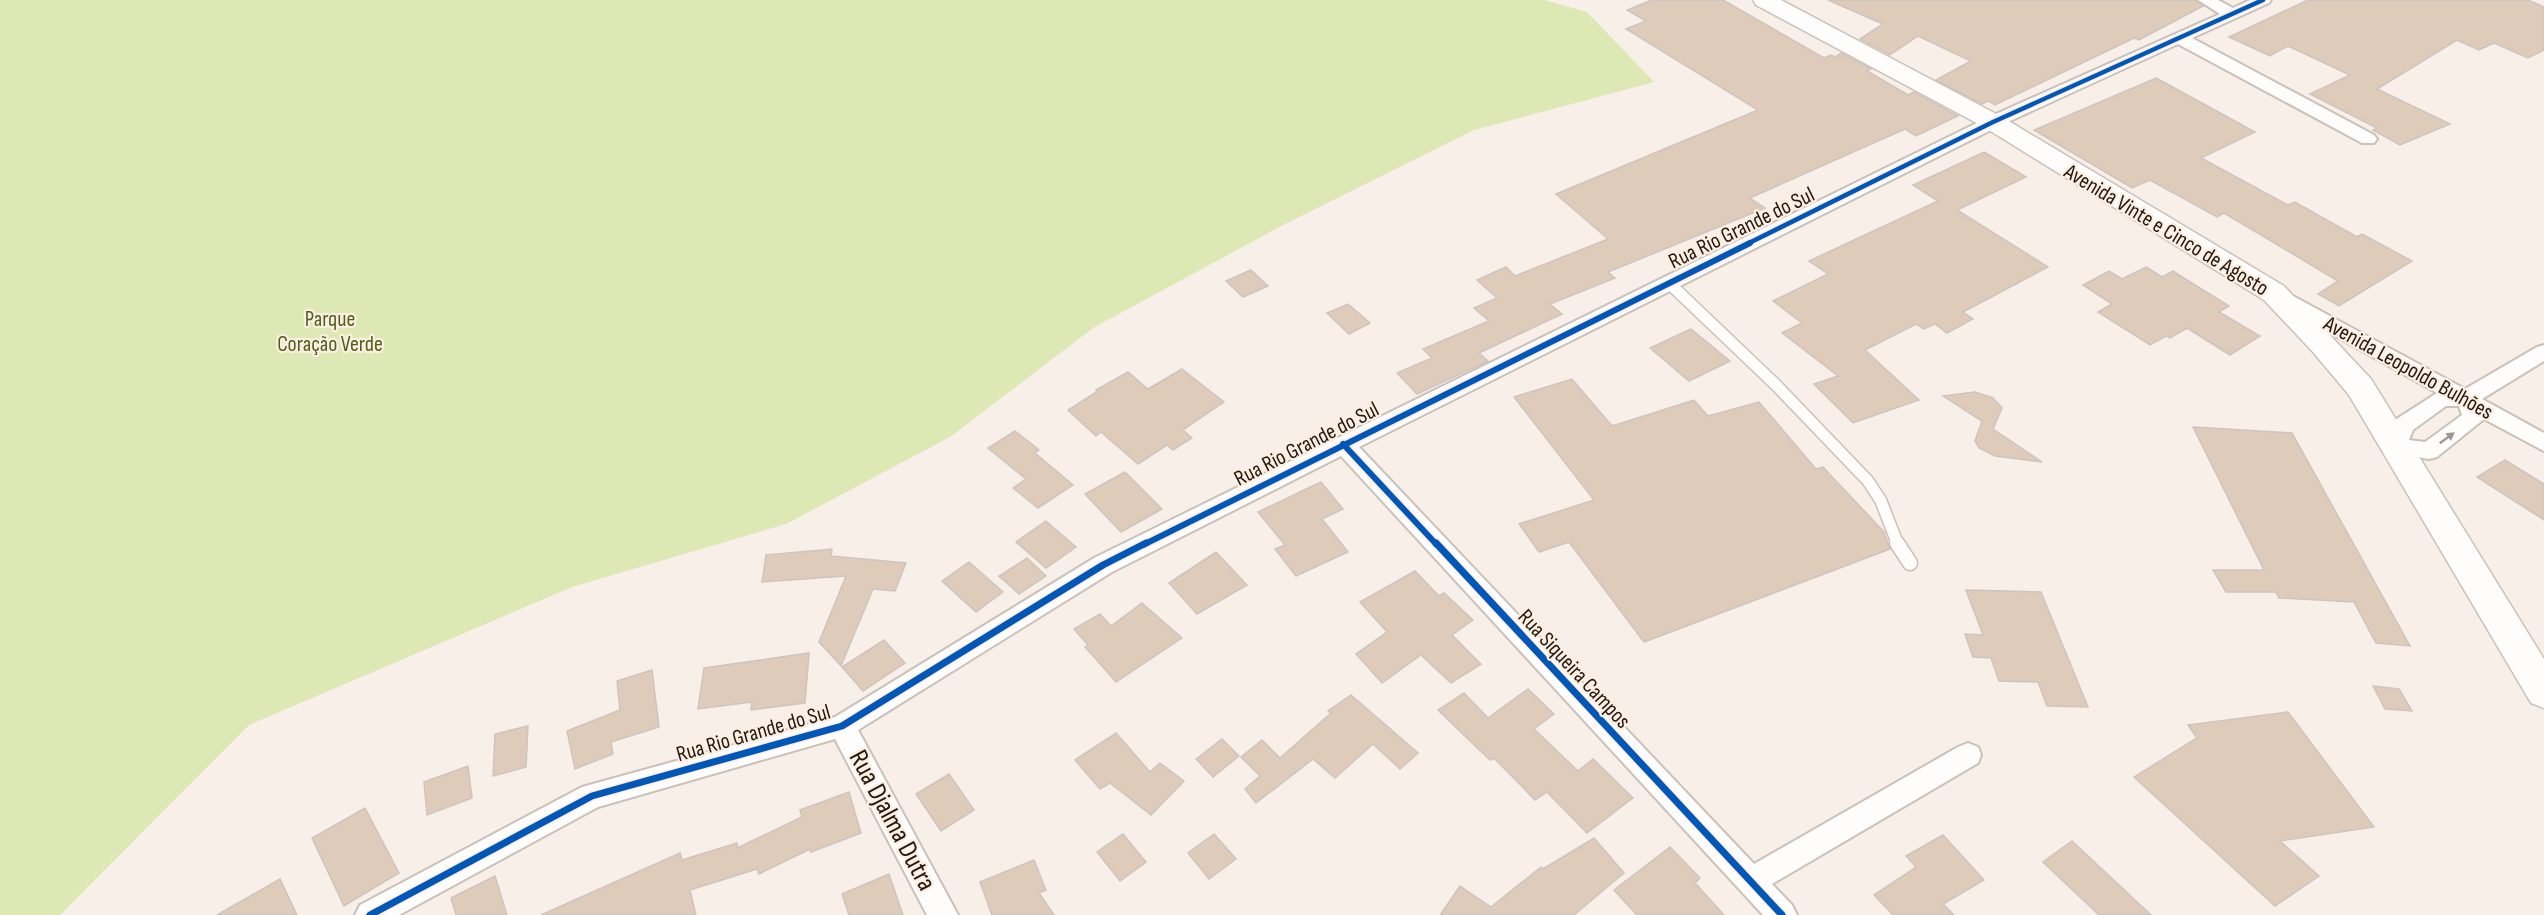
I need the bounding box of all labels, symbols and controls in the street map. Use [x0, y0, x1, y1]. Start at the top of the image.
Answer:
street label: Avenida Vinte e Cinco de Agosto [2058, 158, 2273, 302]
street label: Rua Rio Grande do Sul [1664, 181, 1819, 275]
park label: Parque Coração Verde [277, 306, 383, 358]
street label: Avenida Leopoldo Bulhões [2318, 310, 2498, 426]
street label: Rua Rio Grande do Sul [1230, 396, 1384, 492]
one-way arrow [2438, 432, 2454, 444]
street label: Rua Siqueira Campos [1512, 604, 1636, 734]
street label: Rua Rio Grande do Sul [673, 699, 834, 768]
street label: Rua Djalma Dutra [842, 745, 943, 896]

